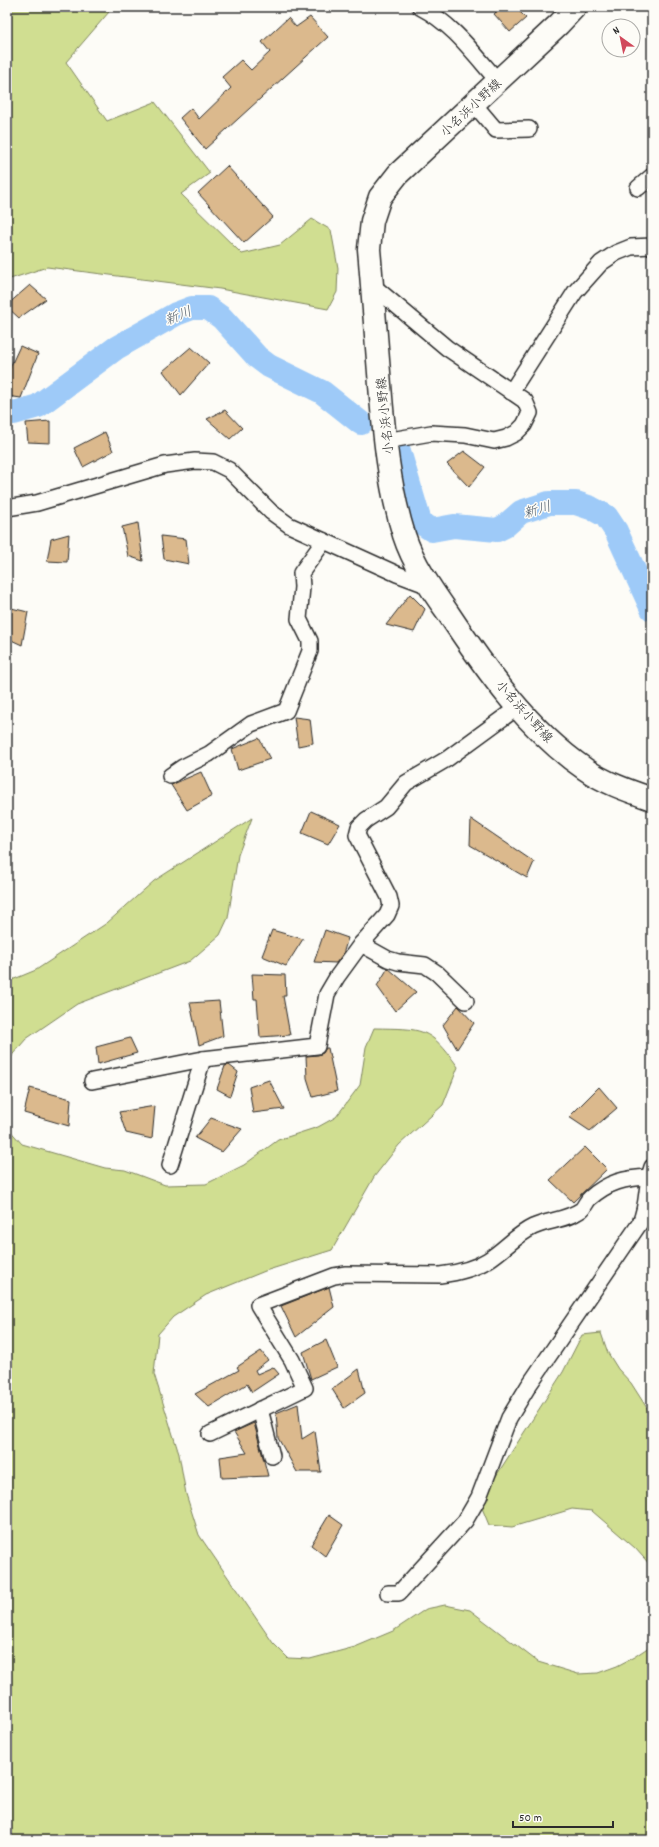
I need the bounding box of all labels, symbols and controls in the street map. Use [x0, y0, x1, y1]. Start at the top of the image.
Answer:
north arrow [601, 18, 641, 58]
text: N [610, 23, 624, 39]
street label: 小名浜小野線 [437, 75, 507, 142]
water label: 新川 [162, 302, 195, 331]
street label: 小名浜小野線 [373, 375, 400, 456]
water label: 新川 [521, 497, 554, 524]
street label: 小名浜小野線 [490, 677, 557, 749]
scale bar [513, 1803, 613, 1829]
text: 50 m [519, 1810, 542, 1827]

